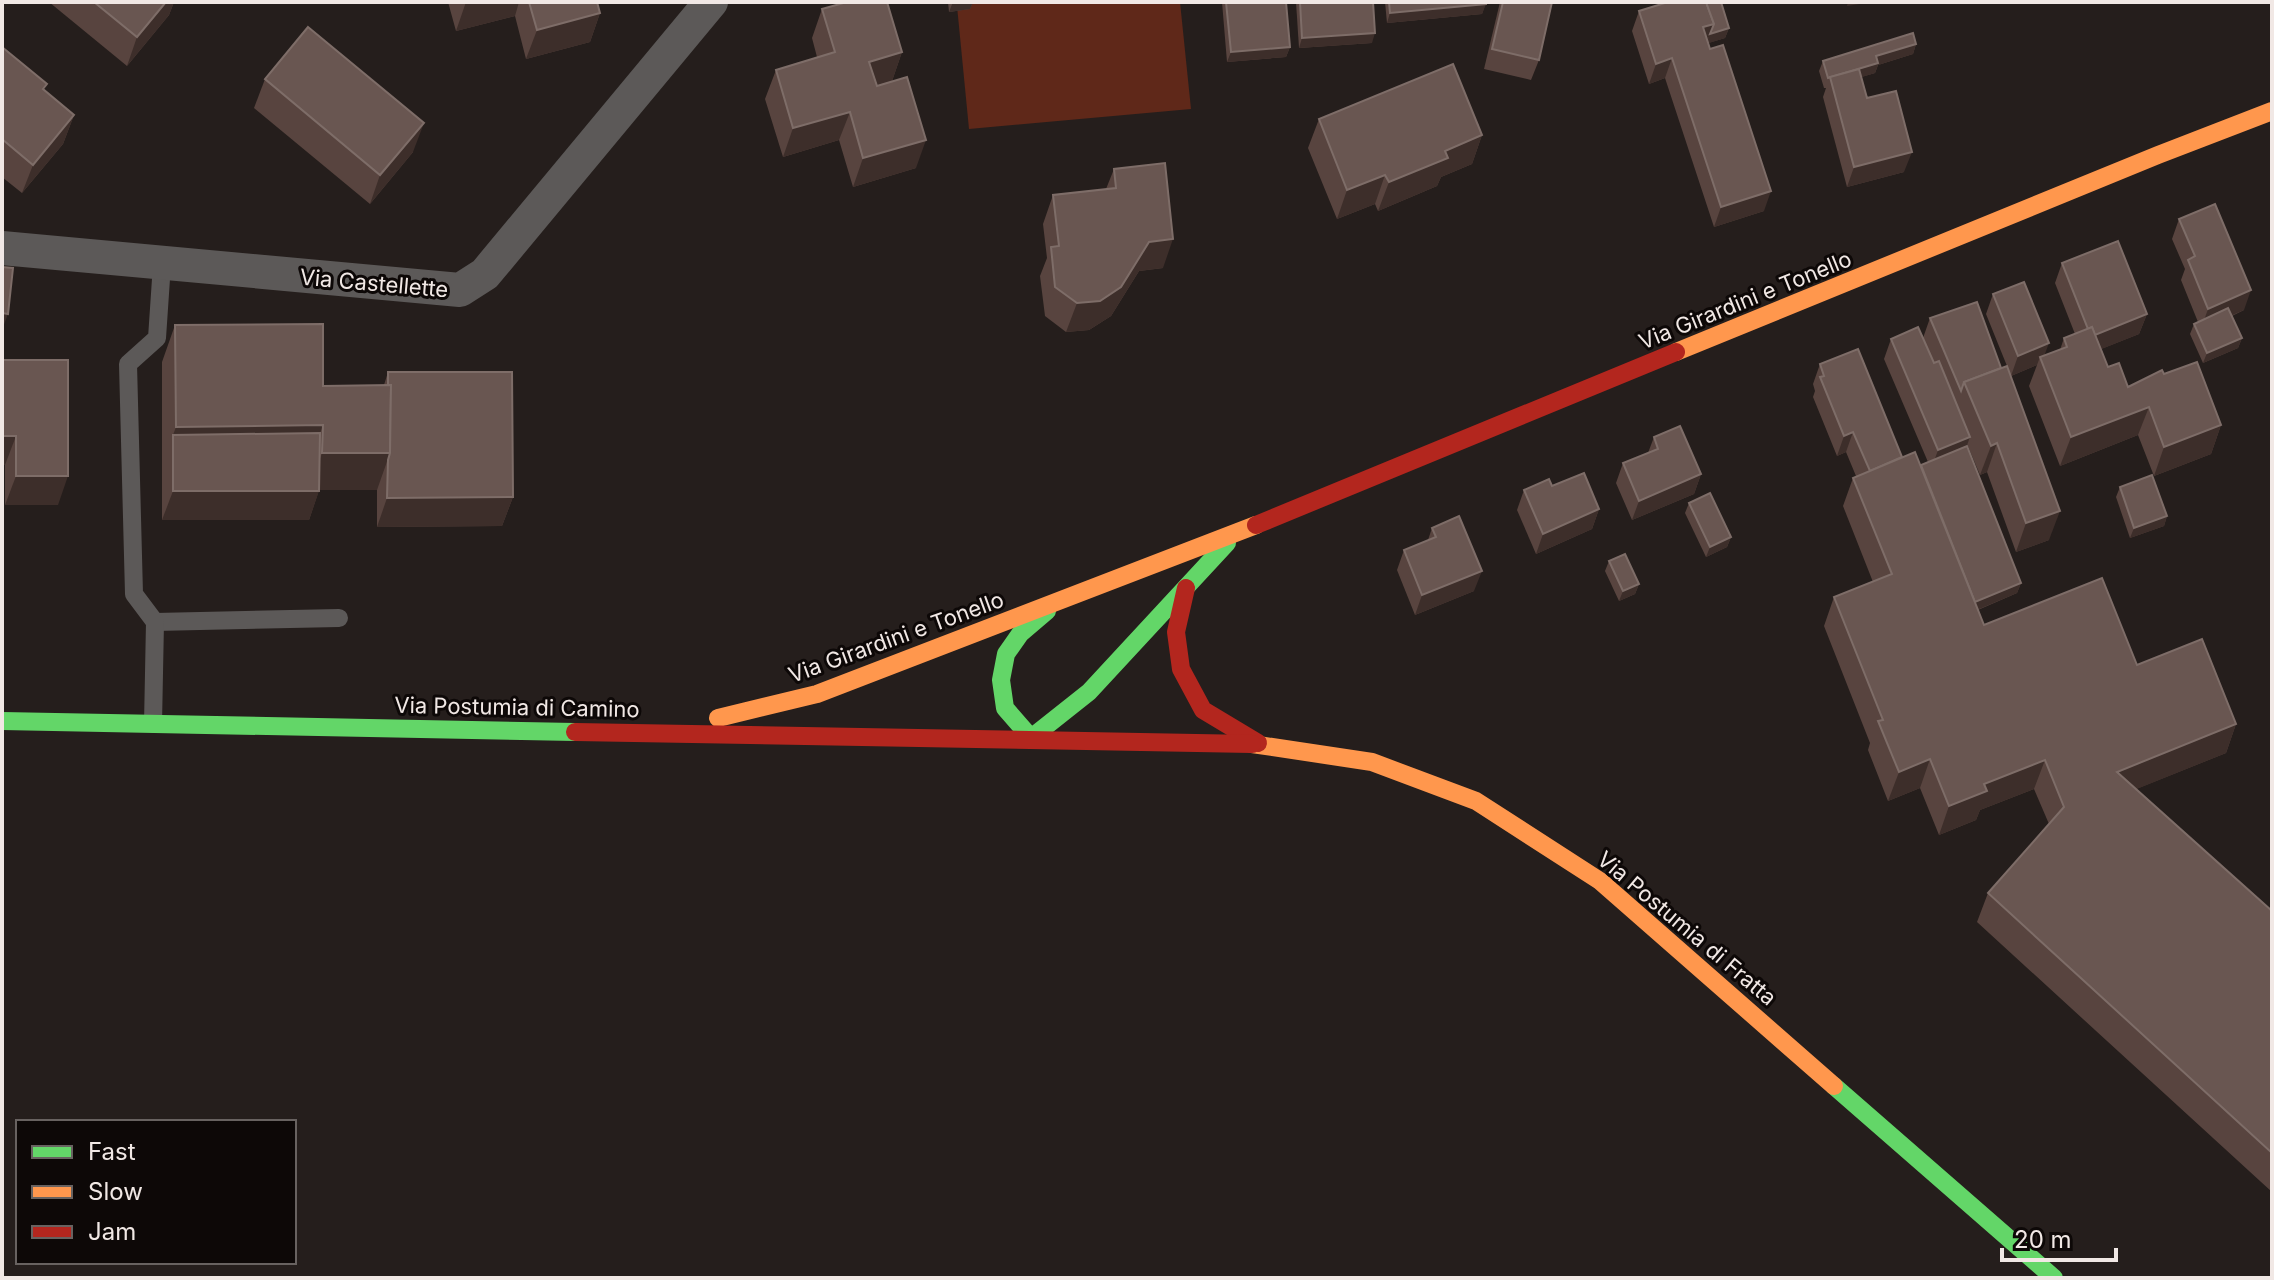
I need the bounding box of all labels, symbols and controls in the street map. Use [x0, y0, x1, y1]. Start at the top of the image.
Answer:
street label: Via Girardini e Tonello [1635, 245, 1855, 355]
street label: Via Castellette [299, 264, 449, 302]
street label: Via Girardini e Tonello [785, 586, 1007, 688]
street label: Via Postumia di Camino [394, 692, 640, 722]
street label: Via Postumia di Fratta [1592, 846, 1782, 1010]
legend [16, 1120, 296, 1264]
text: Fast [88, 1137, 136, 1166]
text: Slow [88, 1177, 143, 1206]
scale bar [2002, 1212, 2116, 1262]
text: Jam [88, 1217, 136, 1246]
text: 20 m [2014, 1225, 2072, 1254]

